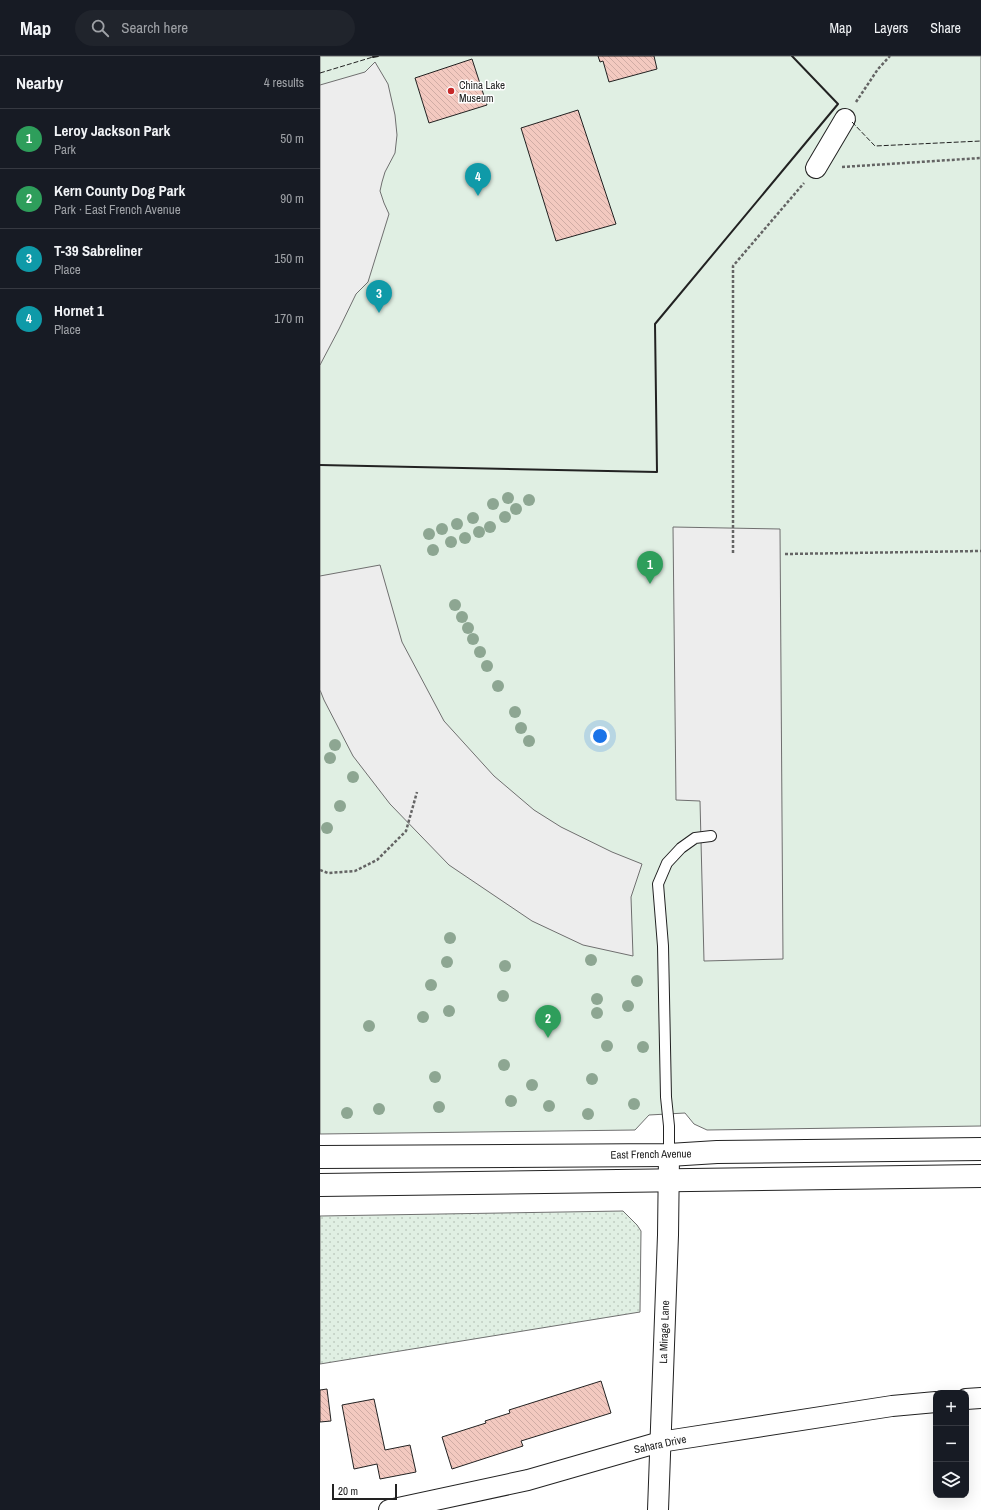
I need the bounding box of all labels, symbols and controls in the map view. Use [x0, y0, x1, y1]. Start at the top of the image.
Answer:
search box [75, 10, 355, 46]
text: Map [20, 15, 51, 41]
icon: search [89, 17, 111, 39]
text: Search here [121, 17, 188, 38]
text: Map [830, 19, 852, 37]
text: Layers [874, 19, 908, 37]
text: Share [930, 19, 961, 37]
text: Nearby [16, 71, 63, 94]
text: 4 results [264, 74, 304, 91]
place label: China Lake Museum [459, 78, 505, 105]
marker: China Lake Museum [446, 86, 456, 96]
text: Leroy Jackson Park [54, 120, 170, 141]
text: 1 [26, 130, 32, 147]
text: 50 m [280, 130, 304, 147]
text: Park [54, 141, 76, 158]
pin: 4 [465, 163, 491, 196]
text: Kern County Dog Park [54, 180, 185, 201]
text: 2 [26, 190, 32, 207]
text: 90 m [280, 190, 304, 207]
text: Park · East French Avenue [54, 201, 181, 218]
text: T-39 Sabreliner [54, 240, 142, 261]
text: 3 [26, 250, 32, 267]
text: 150 m [274, 250, 304, 267]
text: Place [54, 261, 81, 278]
pin: 3 [366, 280, 392, 313]
text: Hornet 1 [54, 300, 104, 321]
text: 4 [26, 310, 32, 327]
text: 170 m [274, 310, 304, 327]
text: Place [54, 321, 81, 338]
pin: 1 [637, 551, 663, 584]
your location [590, 726, 610, 746]
pin: 2 [535, 1005, 561, 1038]
street label: East French Avenue [610, 1146, 692, 1162]
street label: La Mirage Lane [656, 1300, 672, 1364]
map controls [933, 1390, 969, 1498]
button: + [933, 1390, 969, 1426]
button: − [933, 1426, 969, 1462]
street label: Sahara Drive [633, 1432, 687, 1456]
button: layers [933, 1462, 969, 1498]
scale bar [332, 1482, 397, 1501]
text: 20 m [338, 1484, 358, 1498]

